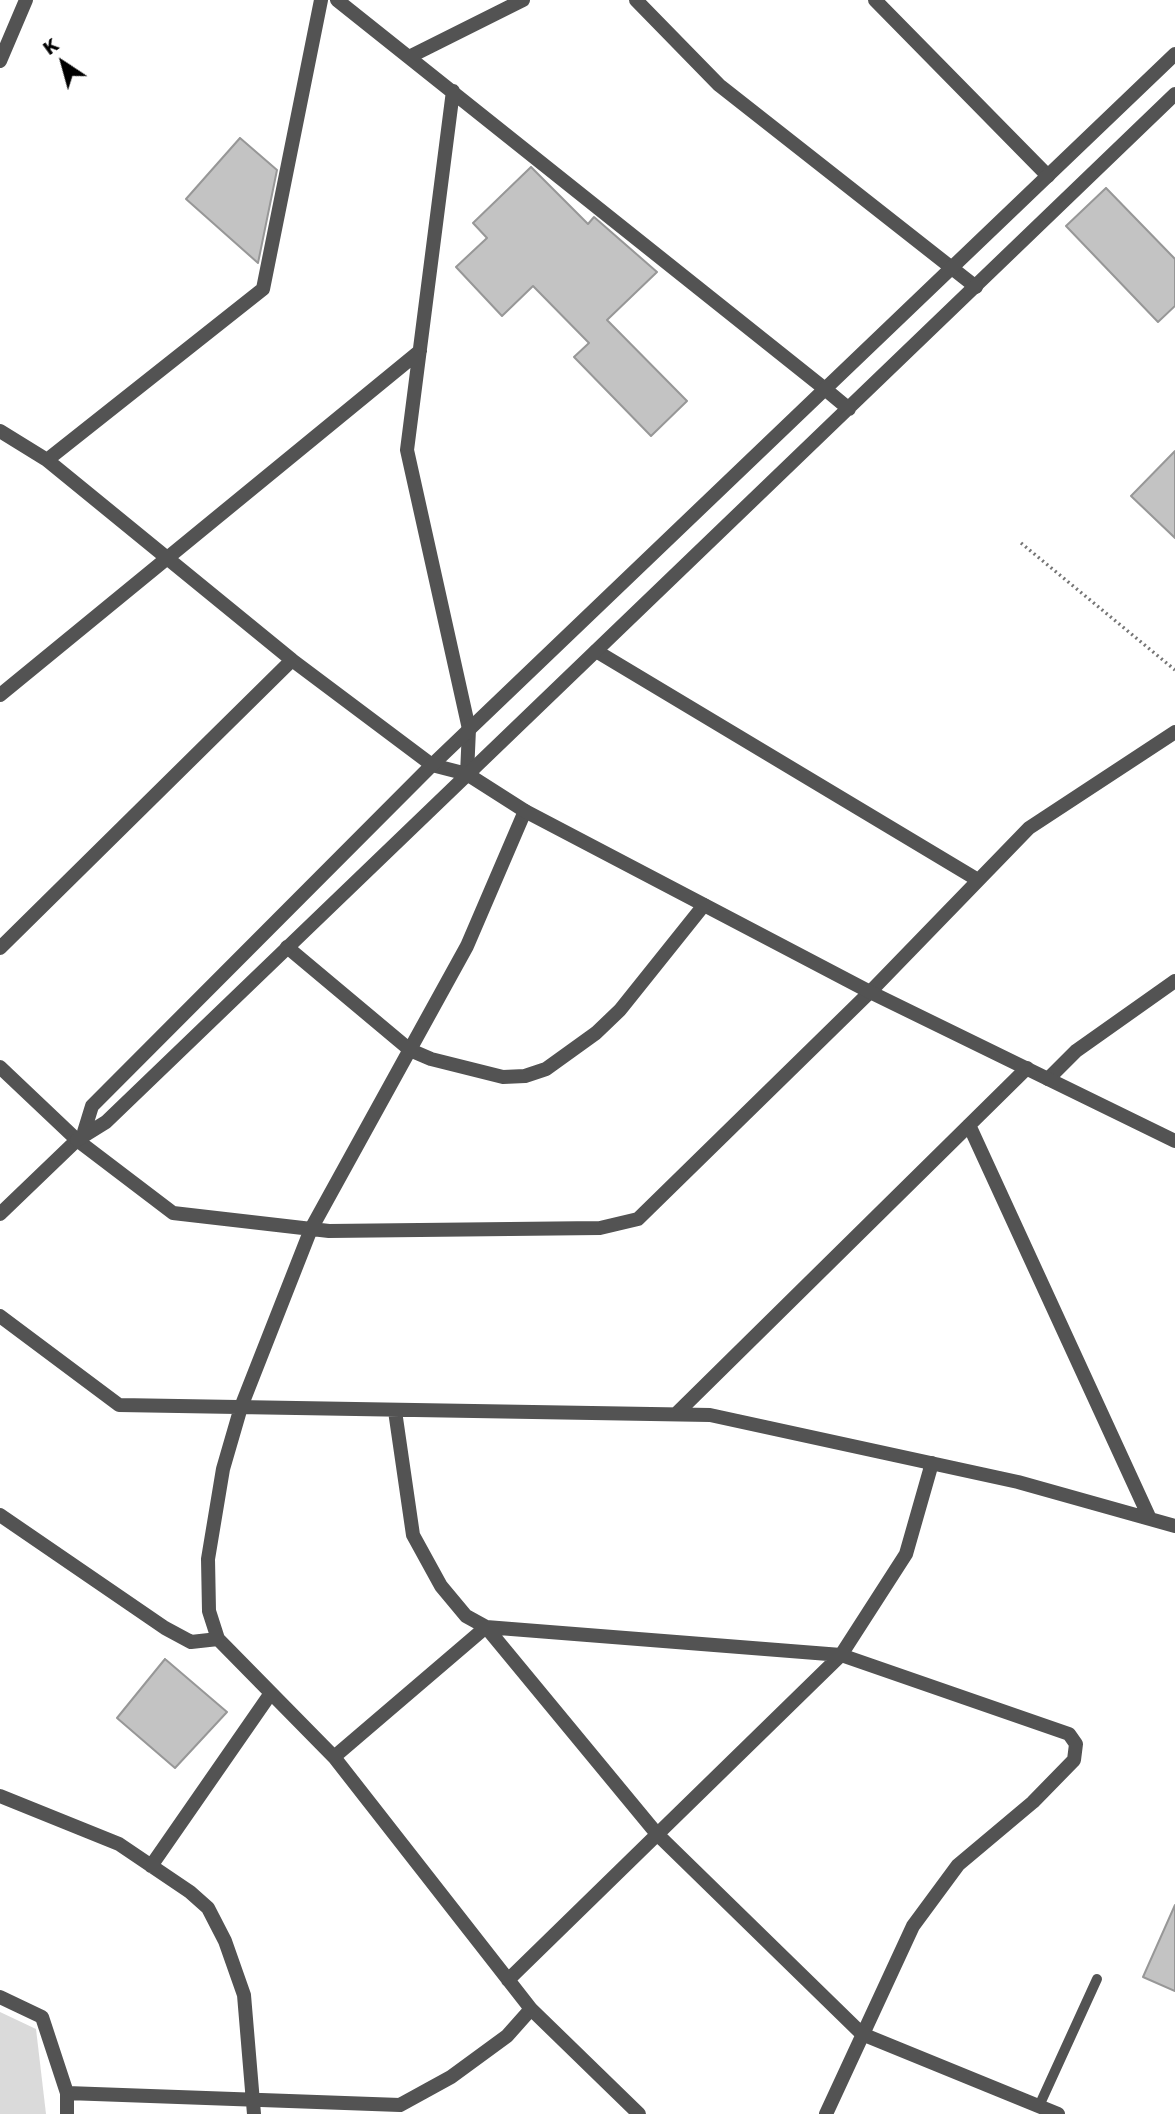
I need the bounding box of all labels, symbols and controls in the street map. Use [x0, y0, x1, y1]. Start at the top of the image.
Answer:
north arrow [28, 28, 98, 98]
text: K [38, 32, 63, 59]

